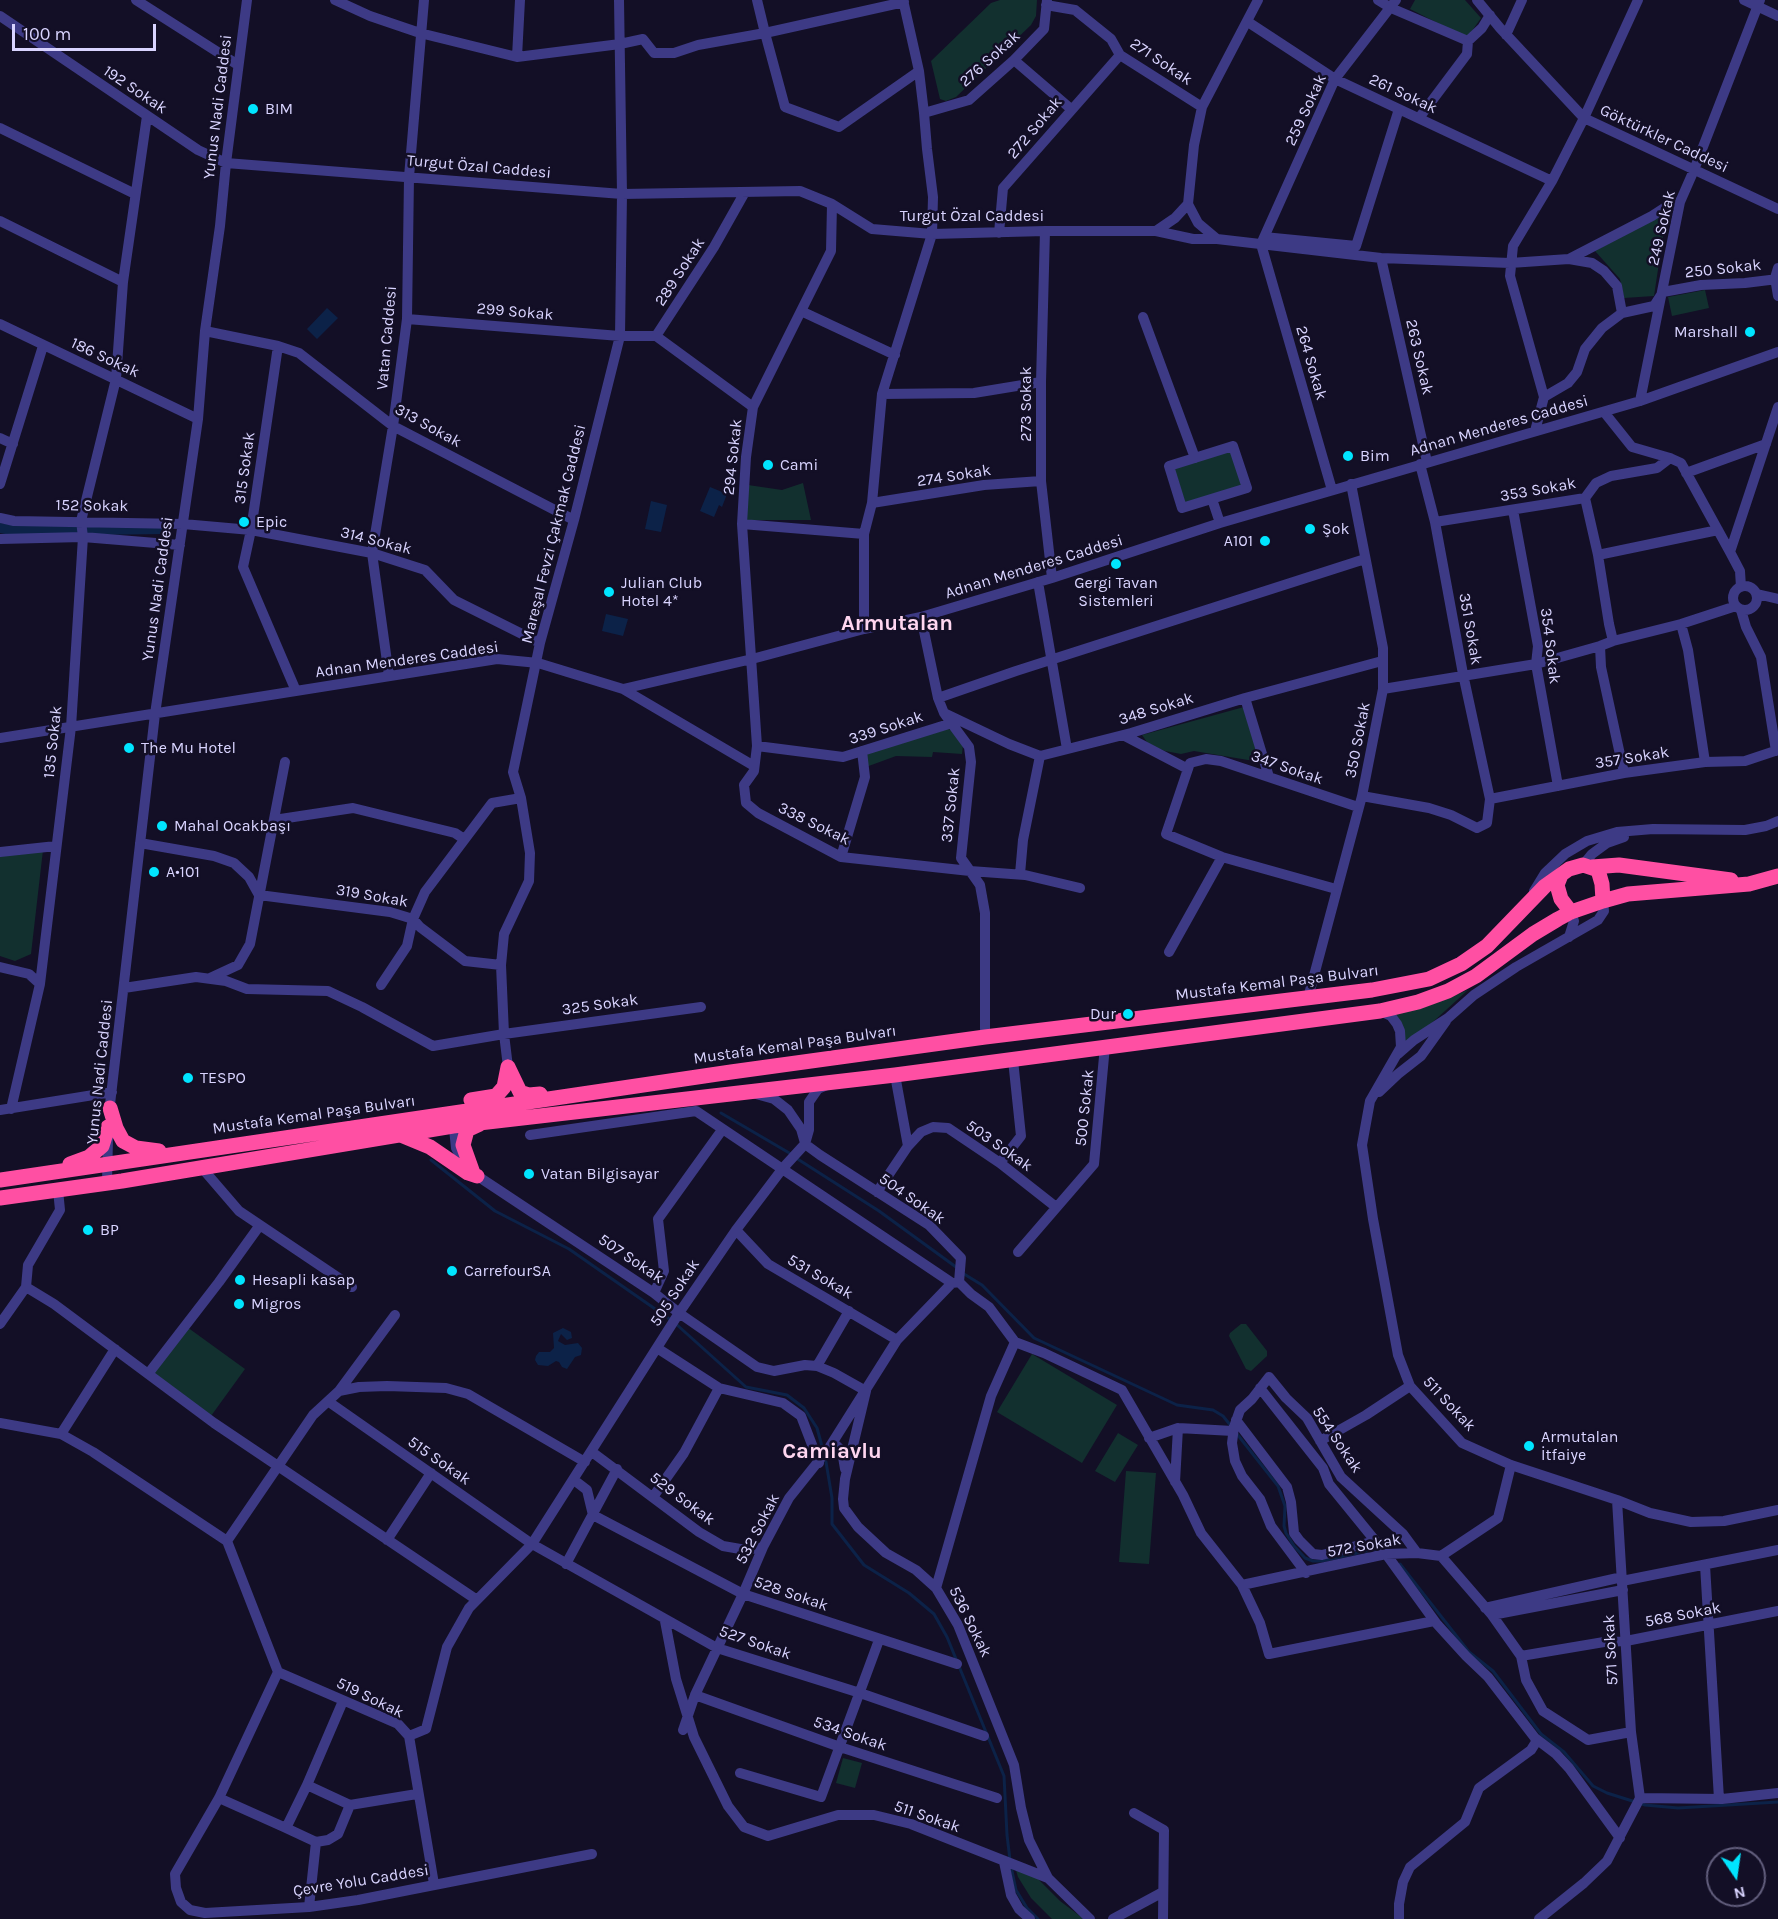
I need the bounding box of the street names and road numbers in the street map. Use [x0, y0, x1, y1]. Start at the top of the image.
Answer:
street label: 276 Sokak [956, 27, 1024, 91]
street label: Yunus Nadi Caddesi [200, 34, 236, 180]
street label: 271 Sokak [1126, 34, 1196, 90]
street label: 192 Sokak [99, 62, 171, 118]
street label: 261 Sokak [1366, 70, 1440, 118]
street label: 259 Sokak [1281, 71, 1331, 149]
street label: 272 Sokak [1004, 93, 1066, 163]
street label: Göktürkler Caddesi [1597, 101, 1731, 177]
street label: Turgut Özal Caddesi [406, 151, 552, 183]
street label: 249 Sokak [1644, 189, 1680, 267]
street label: Turgut Özal Caddesi [900, 206, 1044, 226]
street label: 289 Sokak [651, 234, 709, 310]
street label: 250 Sokak [1684, 255, 1762, 283]
street label: Vatan Caddesi [373, 285, 401, 391]
street label: 299 Sokak [476, 299, 554, 325]
street label: 263 Sokak [1401, 317, 1437, 397]
street label: 264 Sokak [1291, 324, 1331, 402]
street label: 186 Sokak [68, 334, 142, 382]
street label: 273 Sokak [1016, 366, 1036, 442]
street label: Adnan Menderes Caddesi [1407, 391, 1591, 461]
street label: 313 Sokak [391, 400, 465, 452]
street label: 294 Sokak [719, 418, 747, 496]
street label: Mareşal Fevzi Çakmak Caddesi [517, 422, 591, 646]
street label: 315 Sokak [230, 431, 260, 505]
street label: 274 Sokak [916, 461, 992, 491]
street label: 353 Sokak [1498, 474, 1578, 506]
street label: 152 Sokak [56, 496, 128, 516]
street label: Yunus Nadi Caddesi [138, 516, 178, 662]
street label: 314 Sokak [338, 523, 414, 559]
street label: Adnan Menderes Caddesi [943, 531, 1125, 603]
street label: 351 Sokak [1454, 591, 1486, 667]
street label: 354 Sokak [1536, 607, 1564, 685]
street label: Adnan Menderes Caddesi [314, 638, 500, 682]
street label: 348 Sokak [1116, 689, 1196, 729]
street label: 350 Sokak [1341, 700, 1375, 780]
street label: 135 Sokak [40, 705, 66, 779]
street label: 339 Sokak [846, 707, 926, 749]
street label: 357 Sokak [1593, 743, 1671, 773]
street label: 347 Sokak [1248, 747, 1326, 789]
street label: 337 Sokak [938, 766, 964, 844]
street label: 338 Sokak [775, 798, 853, 850]
street label: 319 Sokak [334, 880, 410, 912]
street label: Mustafa Kemal Paşa Bulvarı [1174, 961, 1380, 1005]
street label: 325 Sokak [561, 990, 639, 1020]
street label: Yunus Nadi Caddesi [83, 999, 117, 1145]
street label: Mustafa Kemal Paşa Bulvarı [692, 1021, 898, 1069]
street label: 500 Sokak [1071, 1069, 1099, 1147]
street label: Mustafa Kemal Paşa Bulvarı [211, 1091, 417, 1139]
street label: 503 Sokak [962, 1116, 1036, 1176]
street label: 504 Sokak [875, 1169, 949, 1229]
street label: 507 Sokak [595, 1230, 667, 1288]
street label: 531 Sokak [784, 1250, 856, 1304]
street label: 505 Sokak [646, 1256, 704, 1330]
street label: 511 Sokak [1419, 1372, 1479, 1436]
street label: 554 Sokak [1308, 1403, 1366, 1477]
street label: 515 Sokak [404, 1432, 474, 1490]
street label: 529 Sokak [646, 1468, 718, 1530]
street label: 532 Sokak [732, 1490, 784, 1568]
street label: 572 Sokak [1325, 1530, 1403, 1562]
street label: 528 Sokak [751, 1572, 831, 1616]
street label: 536 Sokak [945, 1583, 995, 1661]
street label: 568 Sokak [1643, 1598, 1723, 1632]
street label: 571 Sokak [1600, 1614, 1622, 1686]
street label: 527 Sokak [716, 1622, 794, 1664]
street label: 519 Sokak [333, 1673, 407, 1723]
street label: 534 Sokak [811, 1712, 889, 1756]
street label: 511 Sokak [891, 1797, 963, 1837]
street label: Çevre Yolu Caddesi [292, 1861, 430, 1901]

